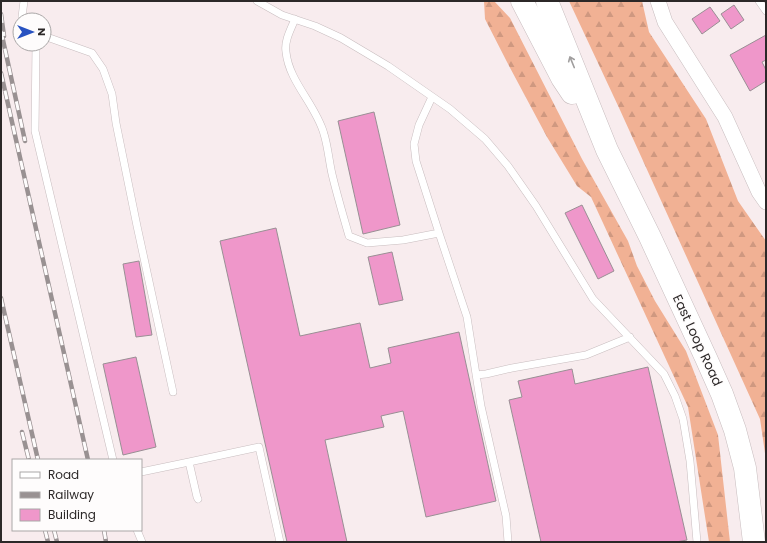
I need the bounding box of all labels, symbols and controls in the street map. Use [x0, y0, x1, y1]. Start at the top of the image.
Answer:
north arrow [12, 12, 52, 52]
text: N [34, 28, 50, 36]
one-way arrow [567, 56, 575, 68]
street label: East Loop Road [668, 291, 727, 389]
legend [12, 459, 142, 531]
text: Road [48, 466, 79, 483]
text: Railway [48, 486, 94, 503]
text: Building [48, 506, 96, 523]

